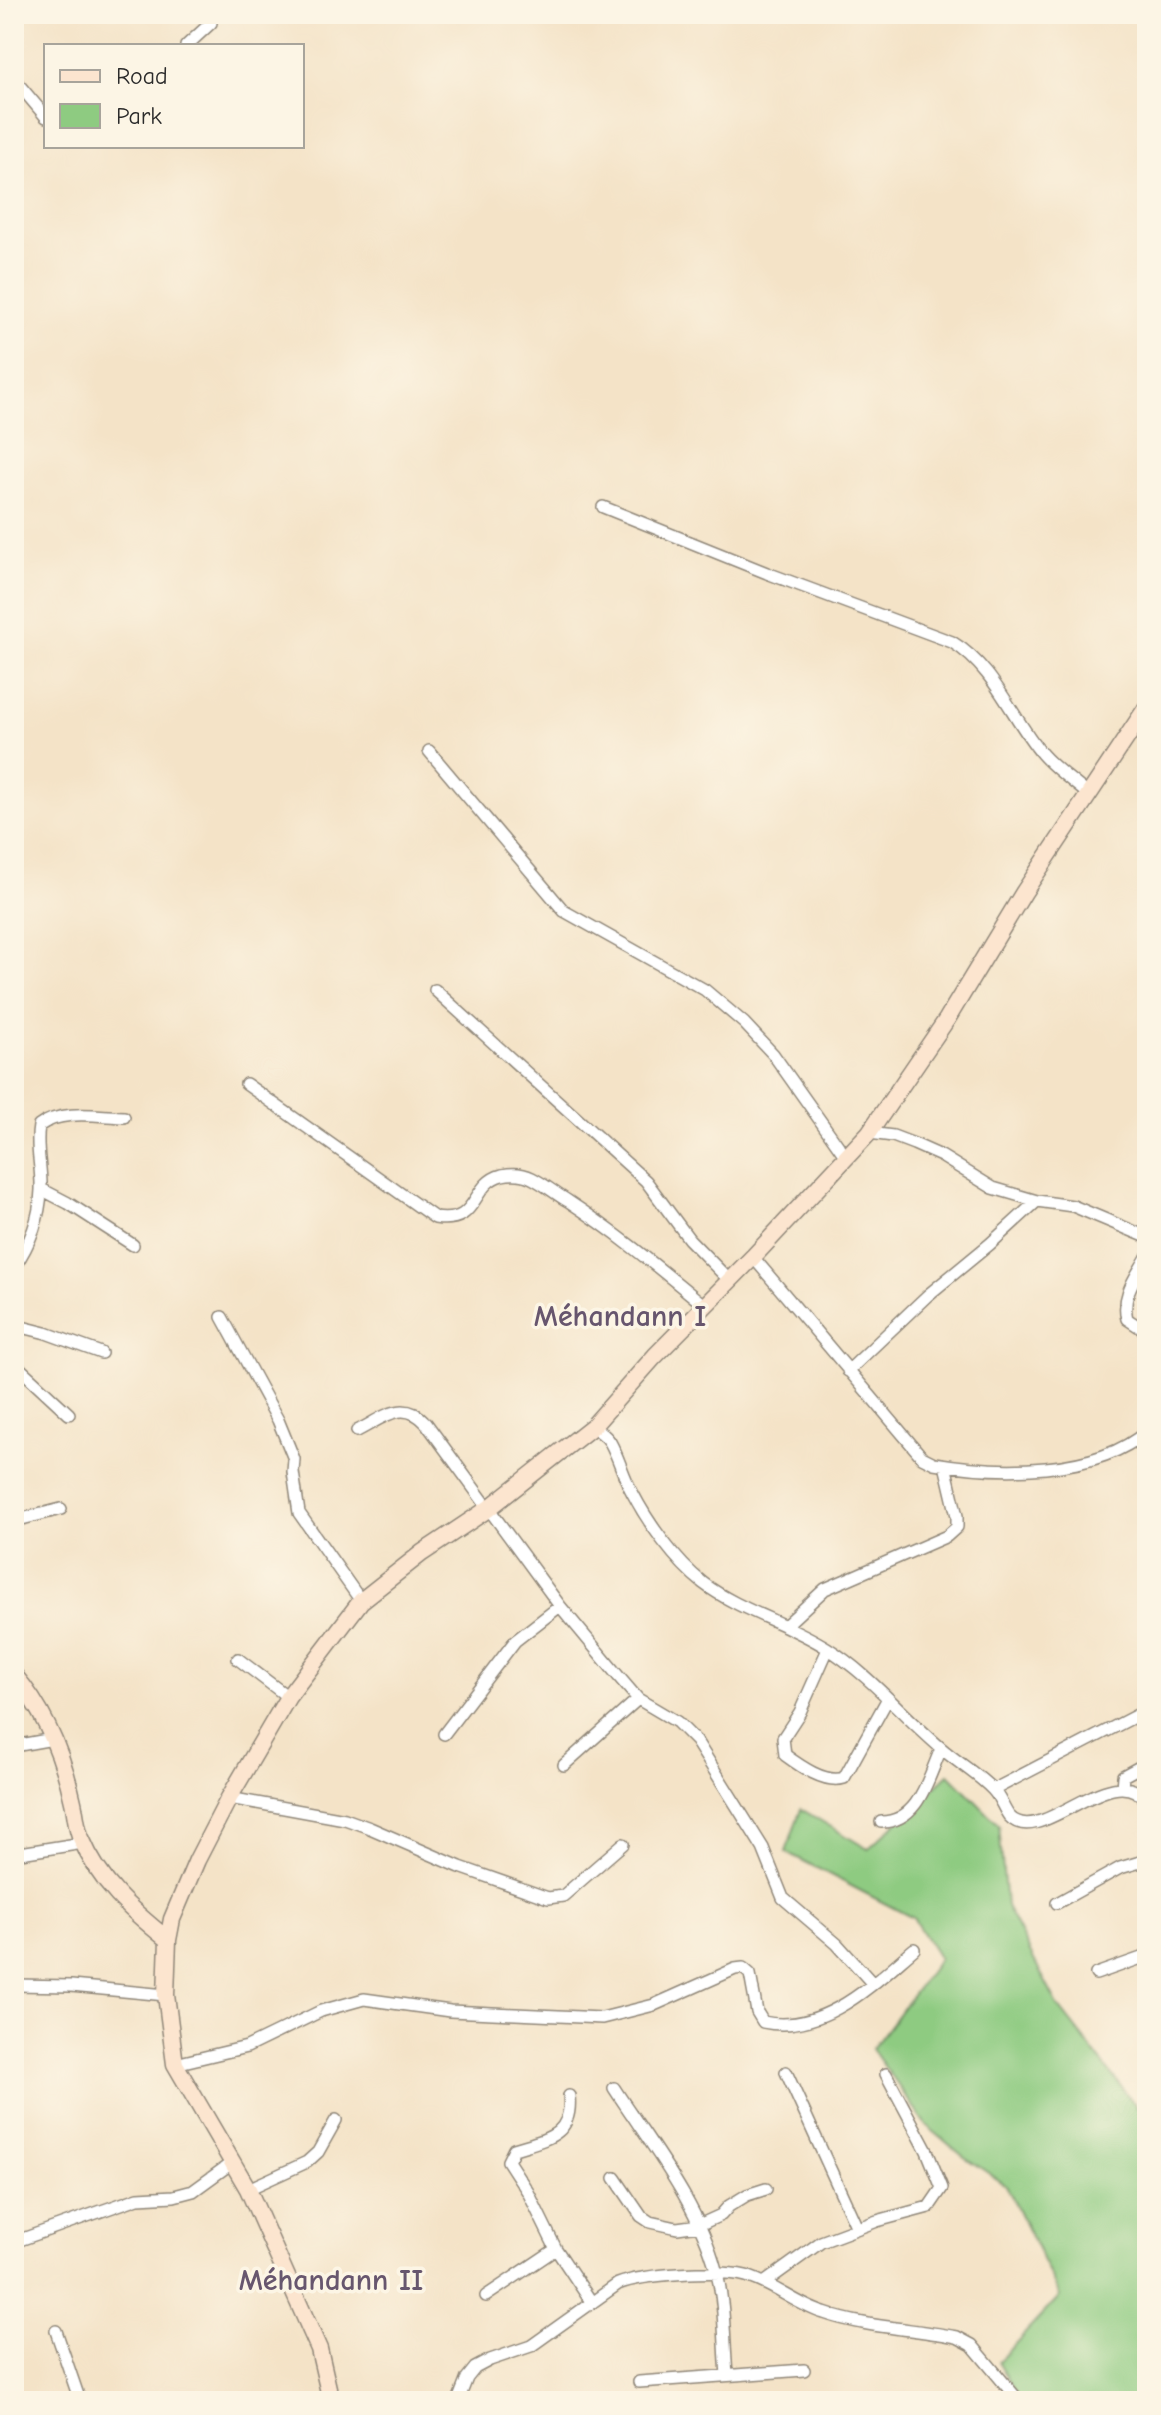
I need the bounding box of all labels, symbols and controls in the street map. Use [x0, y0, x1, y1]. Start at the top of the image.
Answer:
legend [44, 44, 304, 148]
text: Road [116, 62, 168, 90]
text: Park [116, 102, 162, 130]
district label: Méhandann I [534, 1299, 706, 1334]
district label: Méhandann II [239, 2263, 423, 2298]

